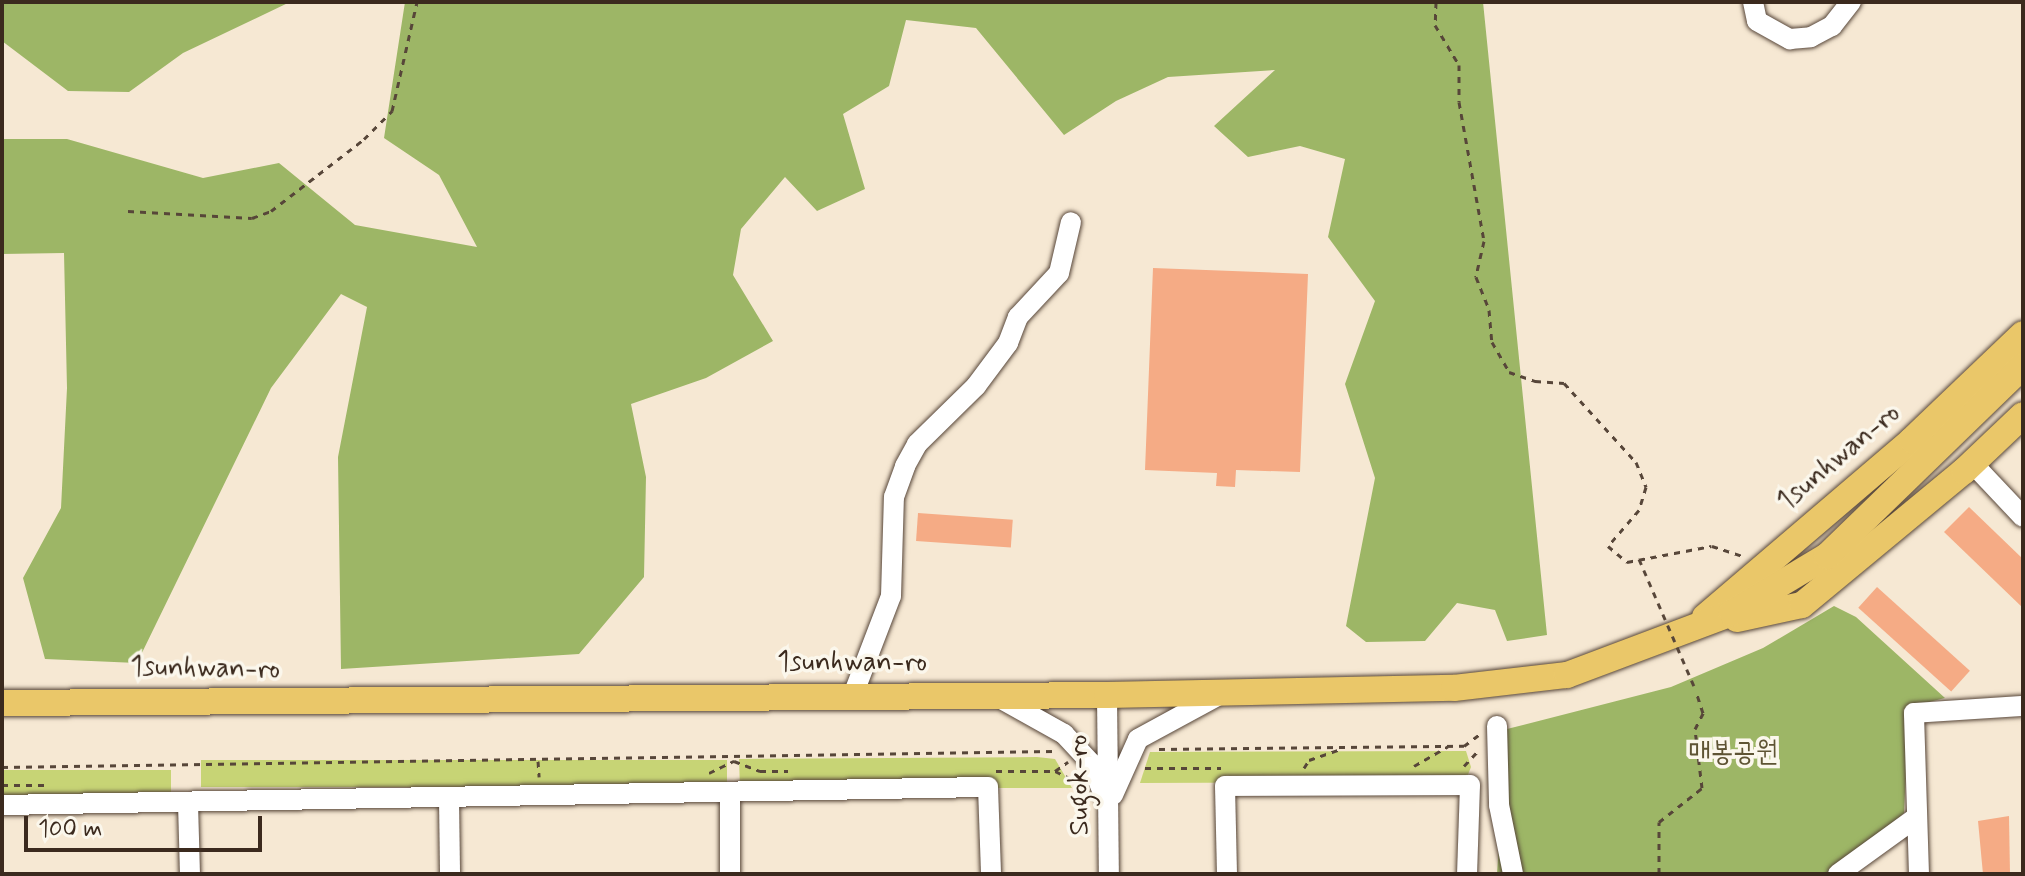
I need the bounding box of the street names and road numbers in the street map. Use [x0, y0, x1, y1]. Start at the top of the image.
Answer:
street label: 1sunhwan-ro [1771, 397, 1907, 519]
street label: 1sunhwan-ro [777, 646, 927, 680]
street label: 1sunhwan-ro [130, 651, 280, 687]
street label: Sugok-ro [1062, 734, 1098, 836]

